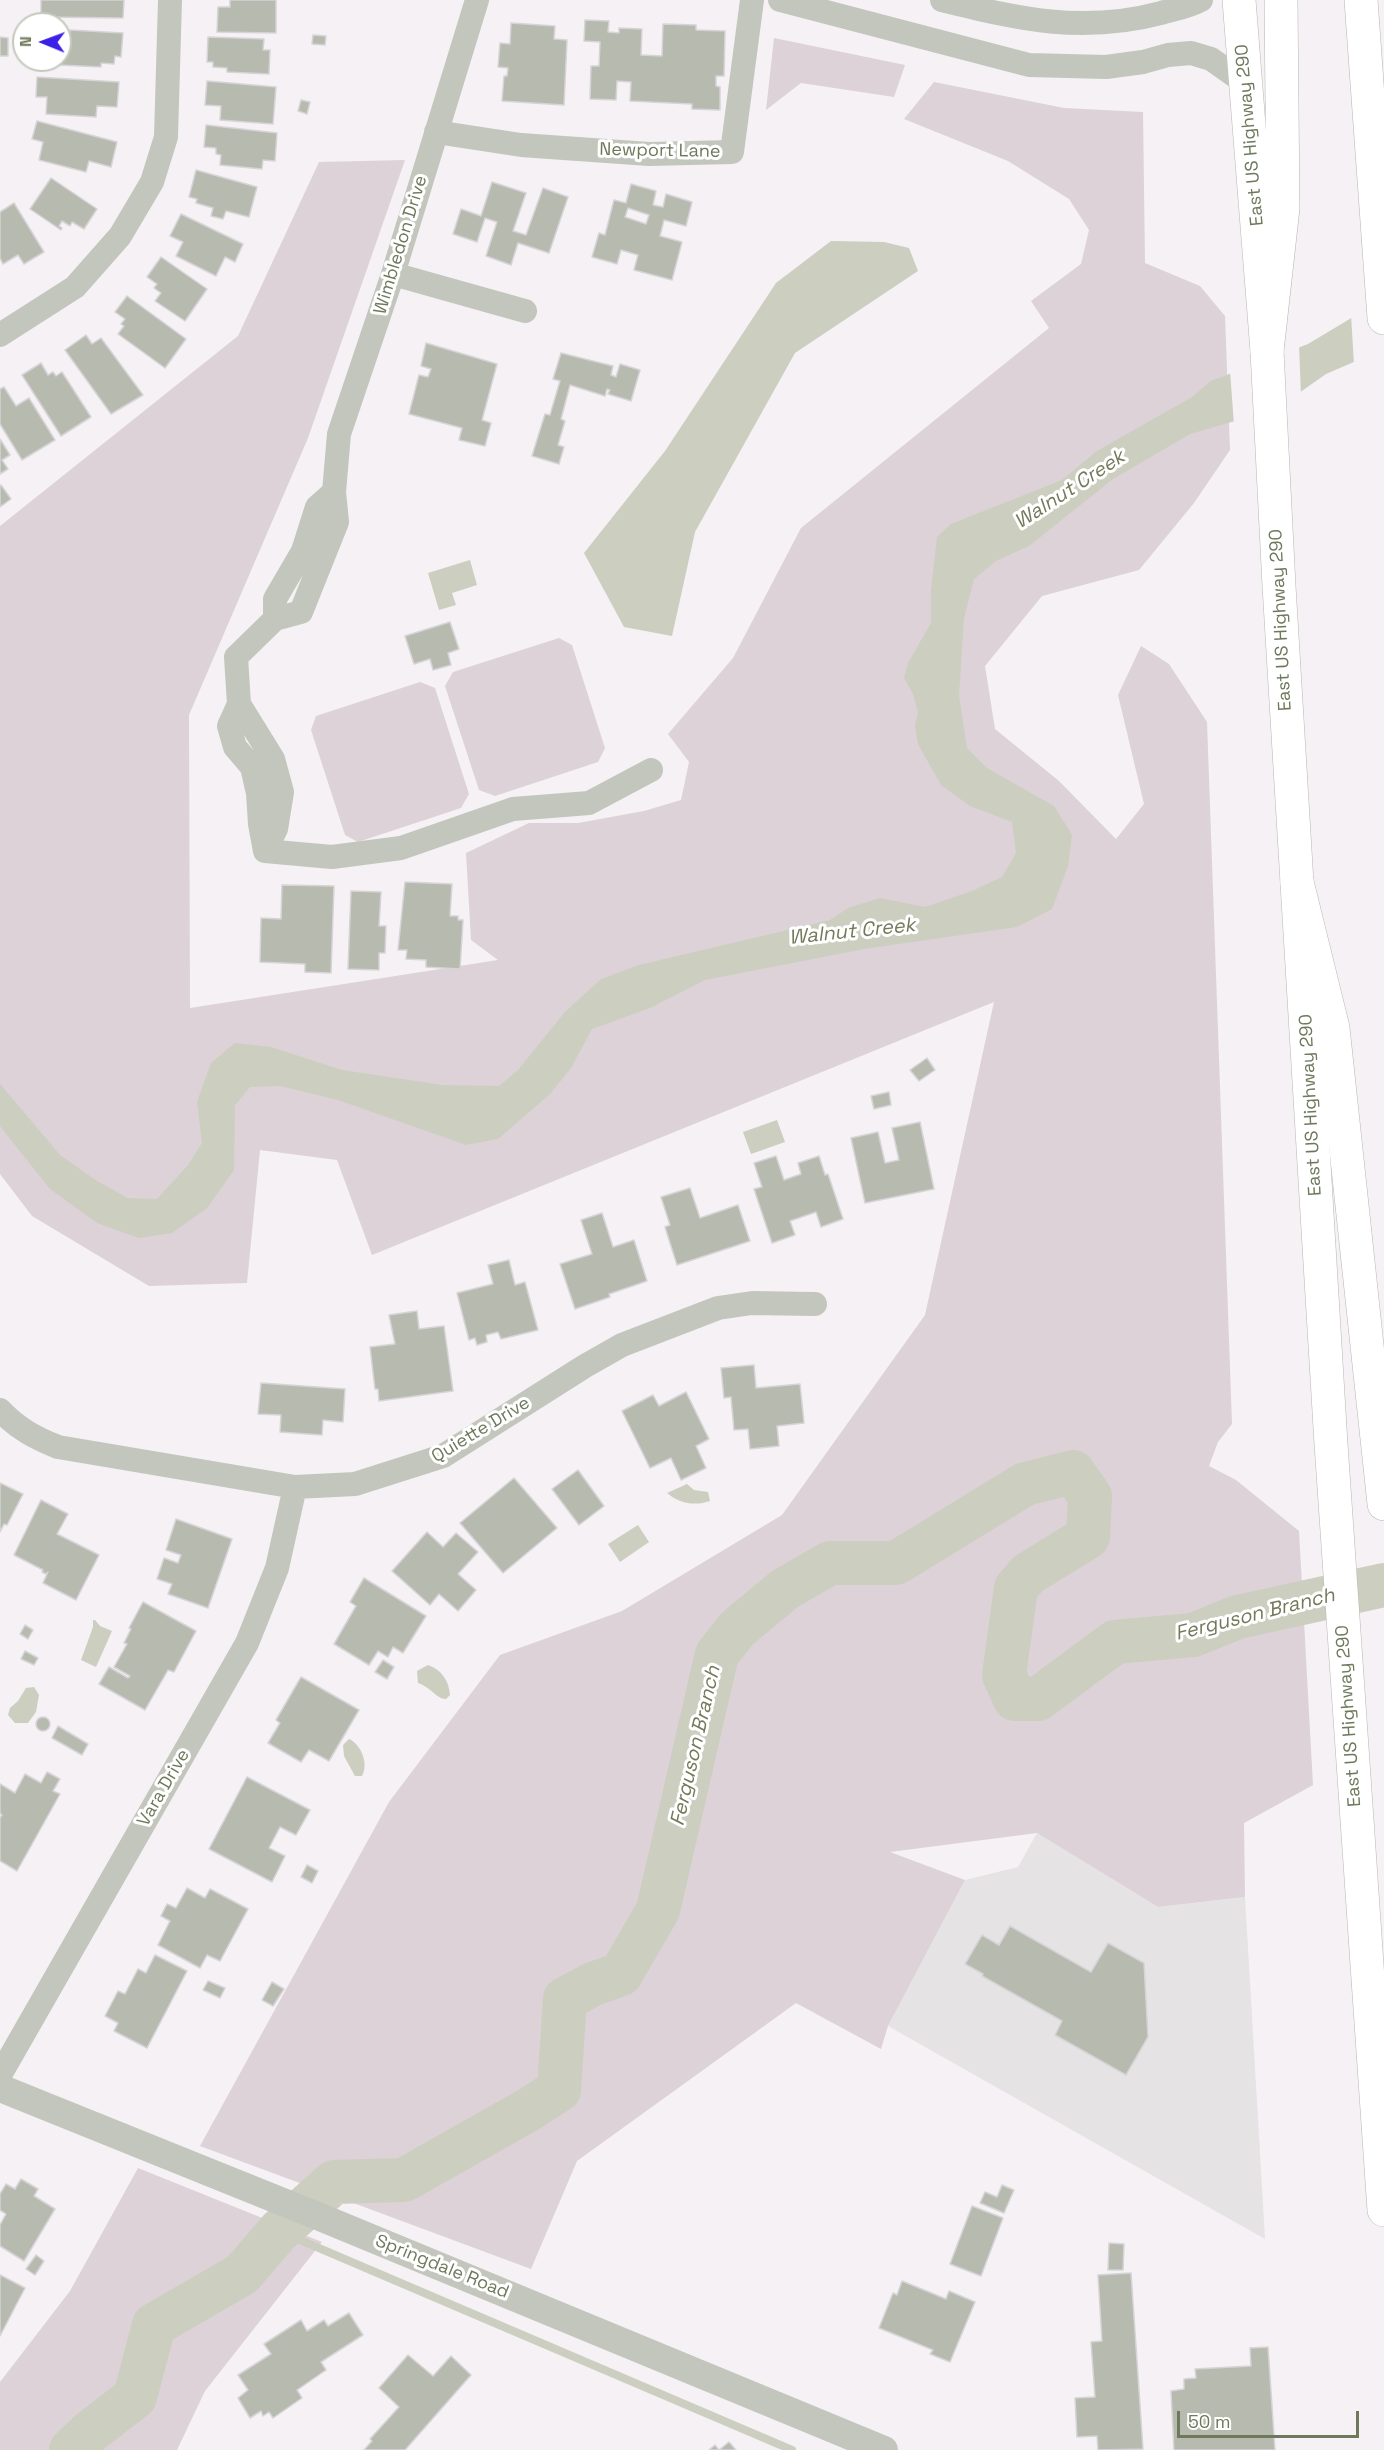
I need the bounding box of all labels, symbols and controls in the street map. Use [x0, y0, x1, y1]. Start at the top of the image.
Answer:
north arrow [12, 12, 72, 72]
text: N [15, 36, 36, 47]
street label: East US Highway 290 [1231, 43, 1269, 227]
street label: Newport Lane [599, 139, 721, 163]
street label: Wimbledon Drive [370, 173, 432, 317]
water label: Walnut Creek [1010, 445, 1130, 535]
street label: East US Highway 290 [1265, 528, 1297, 712]
water label: Walnut Creek [788, 913, 916, 951]
street label: East US Highway 290 [1295, 1013, 1327, 1197]
street label: Quiette Drive [428, 1392, 534, 1468]
water label: Ferguson Branch [1173, 1584, 1337, 1646]
street label: East US Highway 290 [1332, 1624, 1366, 1808]
water label: Ferguson Branch [666, 1664, 726, 1828]
street label: Vara Drive [133, 1746, 195, 1830]
street label: Springdale Road [372, 2230, 512, 2304]
scale bar [1180, 2399, 1362, 2437]
text: 50 m [1188, 2410, 1230, 2433]

